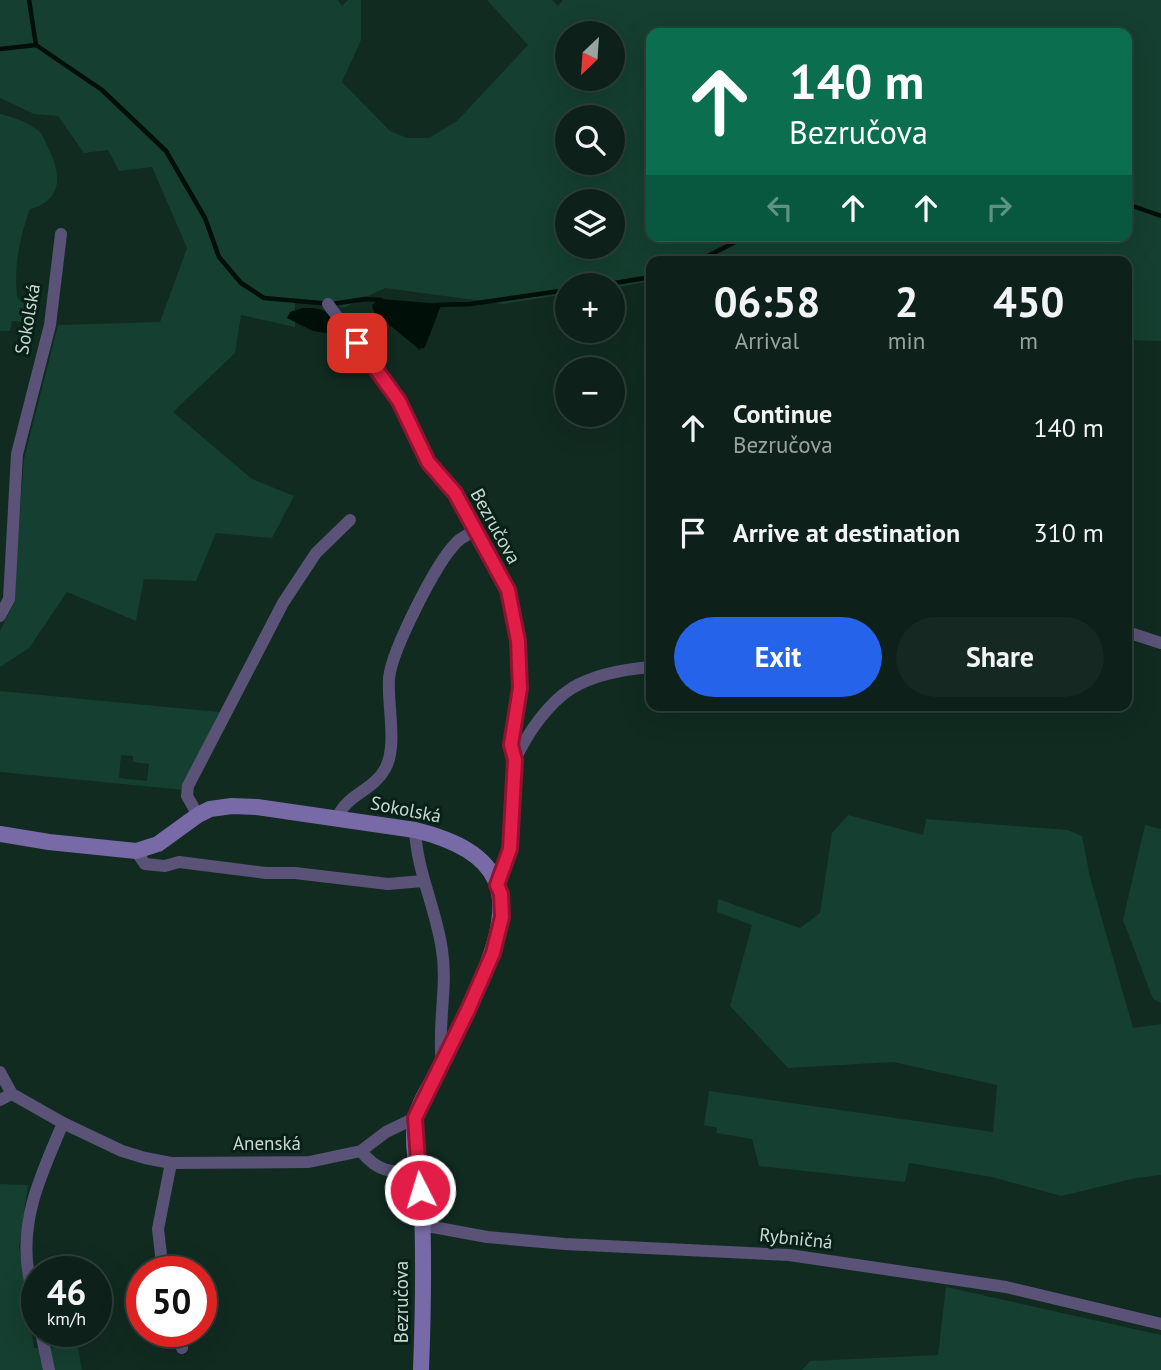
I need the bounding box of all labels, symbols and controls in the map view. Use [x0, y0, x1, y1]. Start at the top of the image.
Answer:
north arrow [555, 21, 625, 91]
map controls [555, 21, 625, 427]
text: 140 m [789, 49, 924, 113]
icon: ahead [674, 56, 765, 147]
button: search [555, 105, 625, 175]
text: Bezručova [789, 111, 928, 153]
button: layers [555, 189, 625, 259]
icon: left [761, 189, 799, 227]
icon: ahead [834, 189, 872, 227]
icon: ahead [907, 189, 945, 227]
icon: right [980, 189, 1018, 227]
button: + [555, 273, 625, 343]
text: 06:58 [714, 274, 820, 329]
text: 2 [895, 274, 918, 329]
text: 450 [993, 274, 1064, 329]
street label: Sokolská [9, 282, 45, 356]
pin [327, 313, 387, 373]
icon: arrive [338, 324, 376, 362]
text: Arrival [735, 326, 799, 355]
text: min [888, 326, 925, 355]
text: m [1019, 326, 1038, 355]
button: − [555, 357, 625, 427]
text: Continue [733, 397, 832, 430]
icon: ahead [674, 409, 712, 447]
text: 140 m [1033, 411, 1104, 444]
text: Bezručova [733, 430, 833, 459]
street label: Bezručova [466, 484, 526, 568]
icon: arrive [674, 514, 712, 552]
text: Arrive at destination [733, 516, 960, 549]
text: 310 m [1033, 516, 1104, 549]
button: Exit [674, 617, 882, 697]
button: Share [896, 617, 1104, 697]
street label: Sokolská [369, 790, 443, 828]
street label: Anenská [233, 1131, 301, 1155]
position arrow [383, 1153, 457, 1227]
street label: Rybničná [758, 1222, 834, 1254]
speed limit sign: 50 [126, 1256, 217, 1347]
street label: Bezručova [389, 1261, 413, 1343]
text: 46 [47, 1269, 86, 1315]
text: km/h [47, 1307, 86, 1330]

